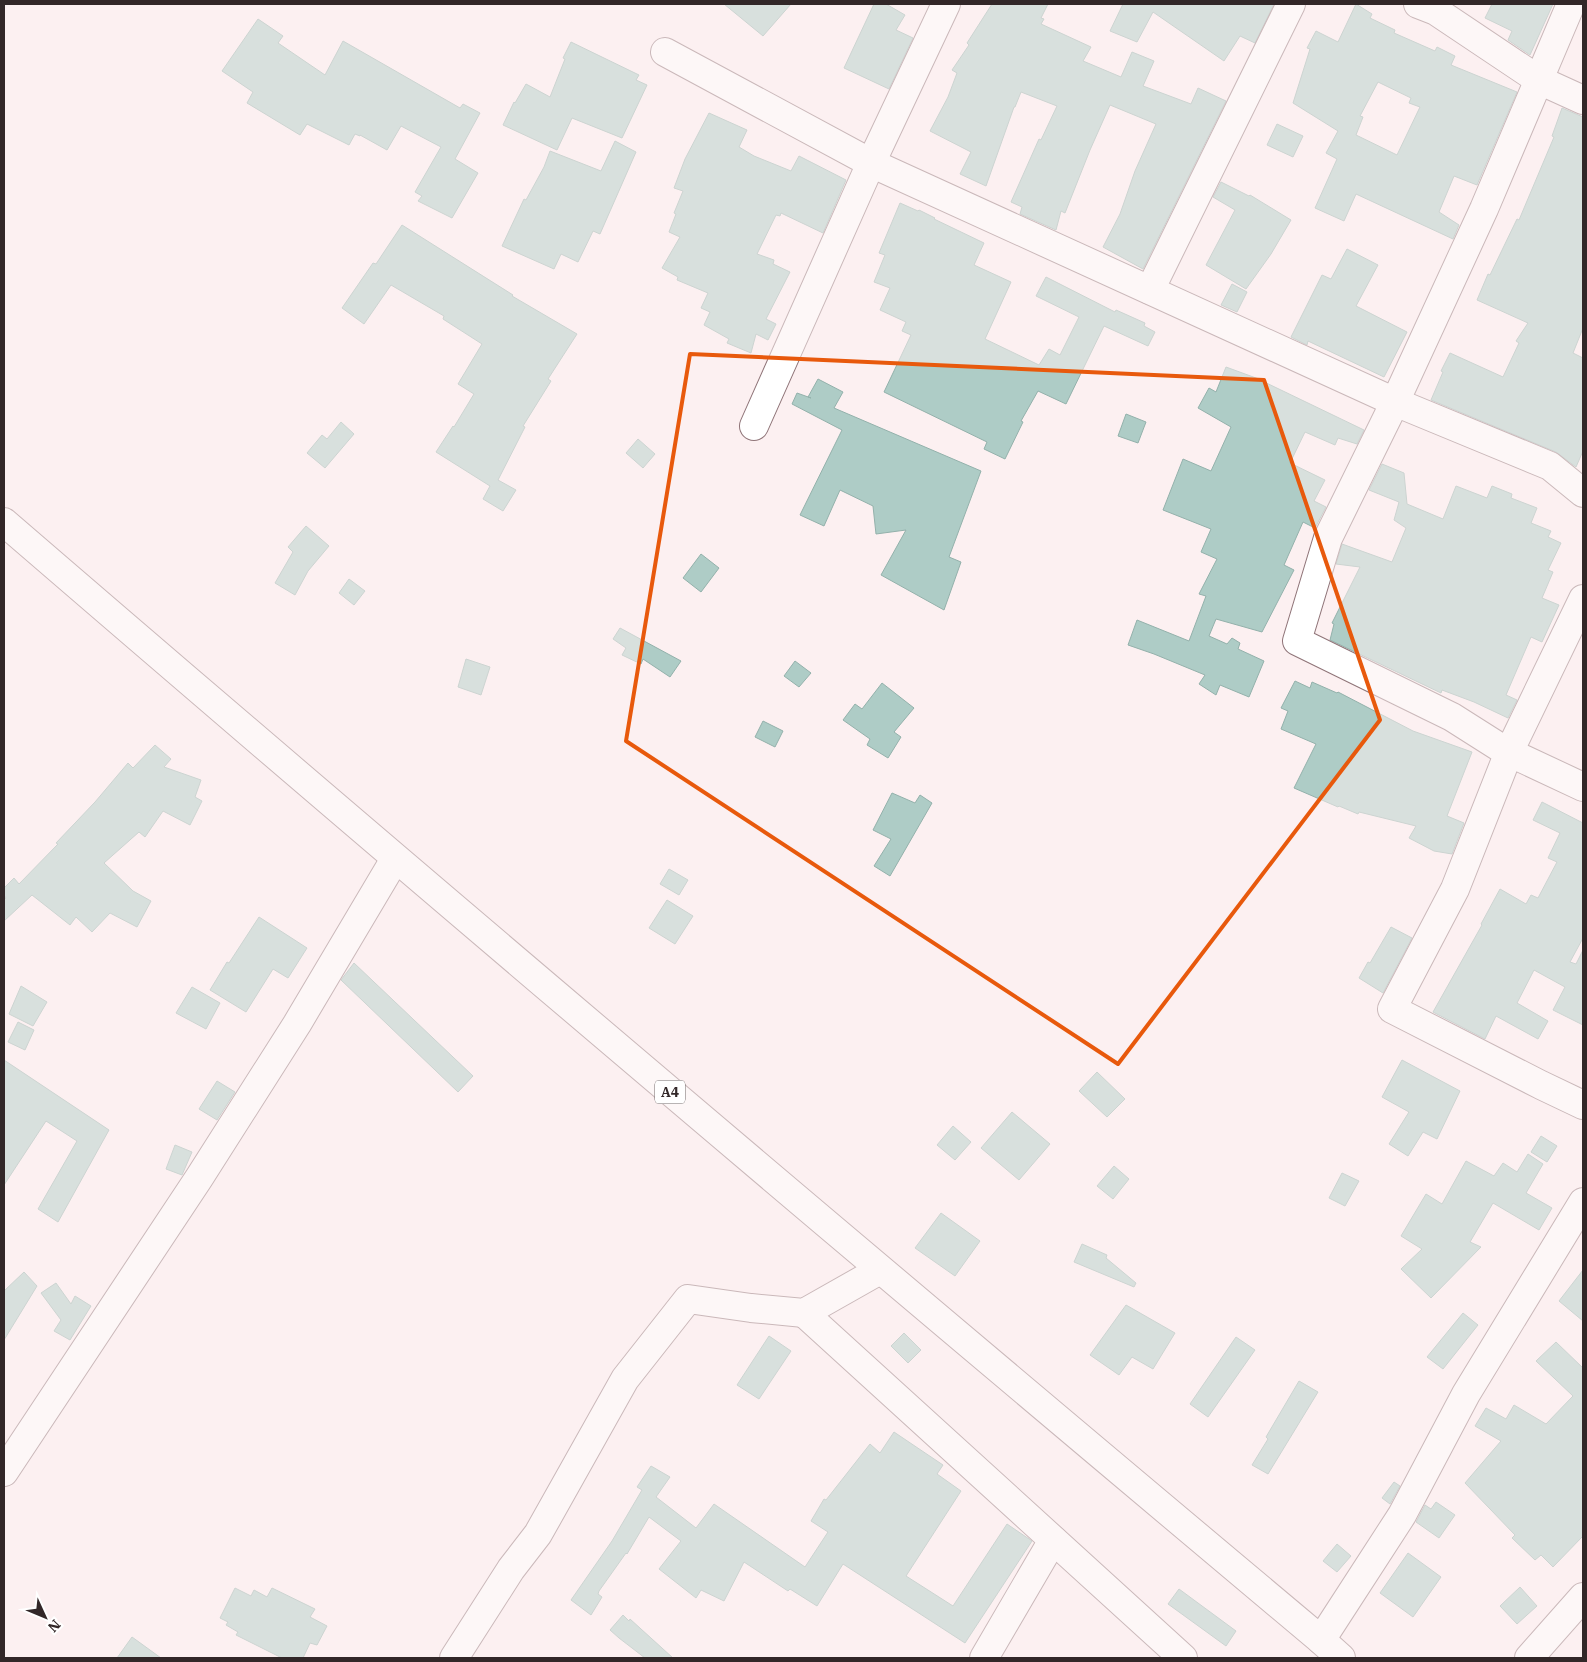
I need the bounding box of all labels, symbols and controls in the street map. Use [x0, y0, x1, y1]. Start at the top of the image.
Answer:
road number: A4 [655, 1080, 685, 1104]
north arrow [20, 1592, 70, 1642]
text: N [44, 1616, 65, 1636]

